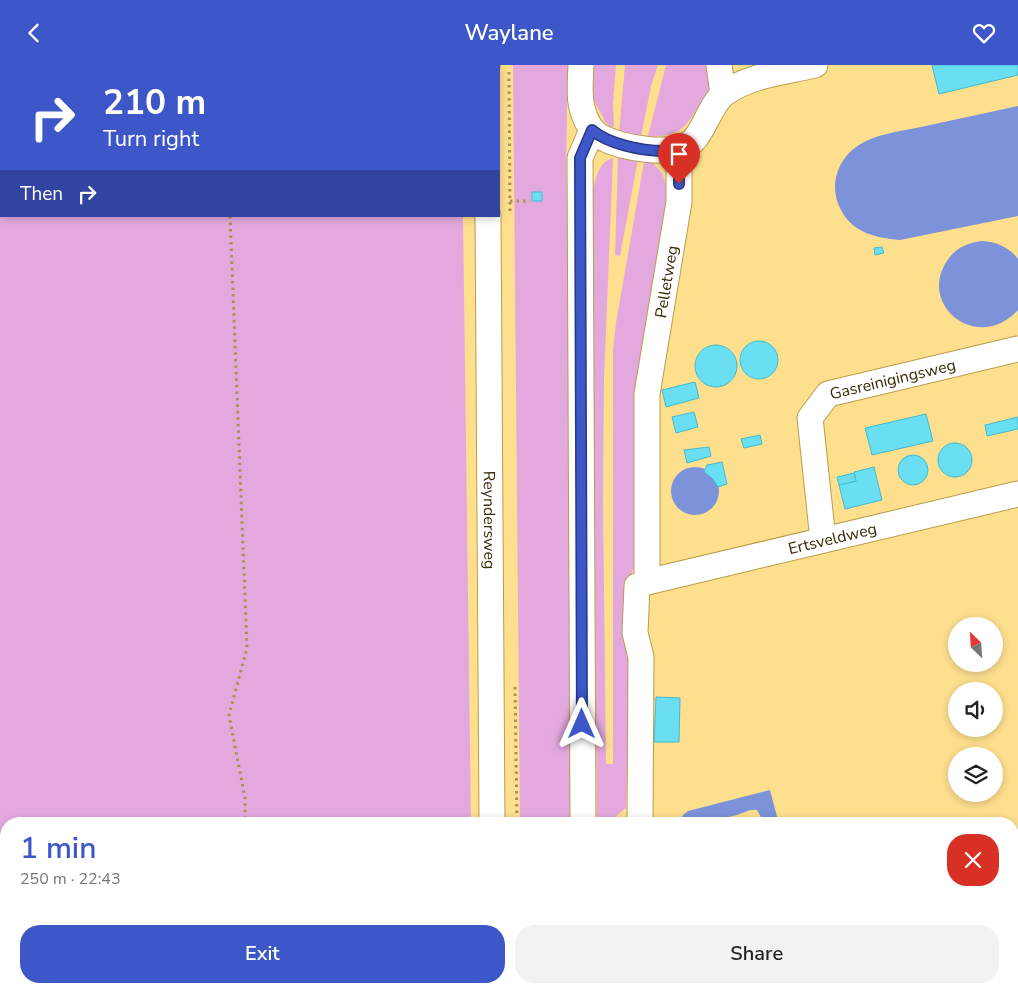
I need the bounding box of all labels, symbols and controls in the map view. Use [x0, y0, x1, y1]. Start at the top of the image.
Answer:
text: Waylane [464, 18, 554, 48]
icon: back [20, 19, 48, 47]
icon: heart [970, 19, 998, 47]
text: 210 m [103, 79, 206, 126]
icon: right [20, 85, 85, 150]
text: Turn right [103, 124, 199, 154]
pin [658, 133, 700, 184]
icon: arrive [665, 140, 693, 168]
icon: right [73, 180, 101, 208]
text: Then [20, 181, 63, 207]
street label: Pelletweg [650, 244, 684, 320]
street label: Gasreinigingsweg [828, 354, 958, 405]
street label: Reyndersweg [478, 471, 500, 569]
street label: Ertsveldweg [786, 518, 879, 560]
north arrow [948, 617, 1002, 673]
map controls [948, 617, 1003, 802]
button: sound [948, 682, 1003, 737]
position arrow [555, 697, 607, 749]
button: layers [948, 747, 1003, 802]
text: 1 min [20, 828, 96, 869]
button: close [947, 834, 999, 886]
text: 250 m · 22:43 [20, 868, 121, 890]
button: Exit [20, 925, 505, 983]
button: Share [515, 925, 999, 983]

